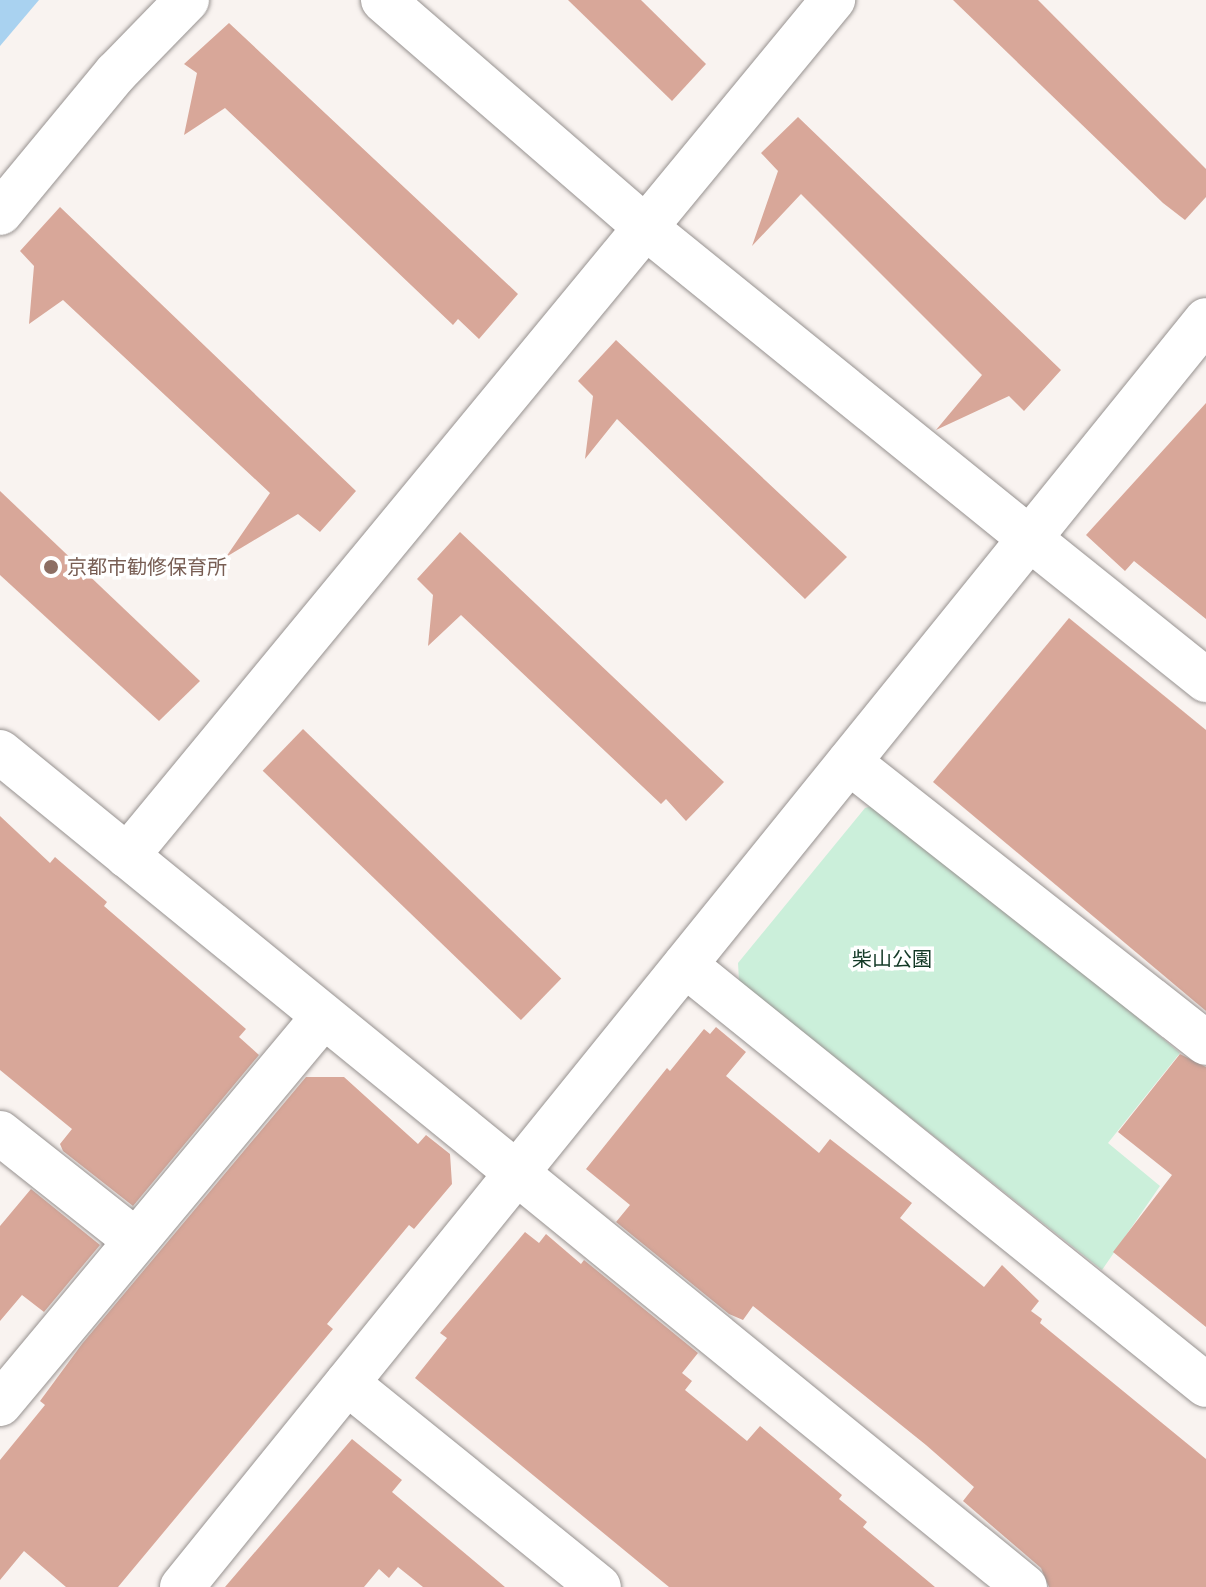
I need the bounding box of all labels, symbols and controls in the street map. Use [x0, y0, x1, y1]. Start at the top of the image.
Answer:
place label: 京都市勧修保育所 [67, 555, 227, 579]
marker: 京都市勧修保育所 [42, 558, 60, 576]
park label: 柴山公園 [852, 947, 932, 971]

